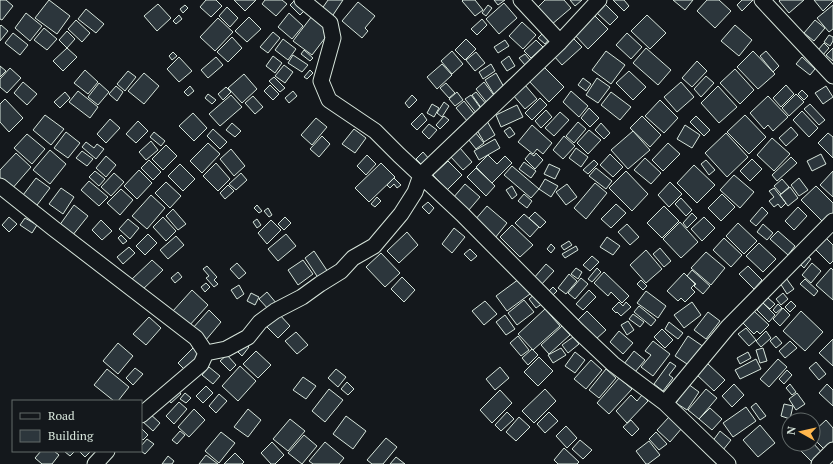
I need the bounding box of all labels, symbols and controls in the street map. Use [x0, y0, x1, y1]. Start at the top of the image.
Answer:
legend [12, 400, 142, 452]
text: Road [48, 408, 75, 423]
north arrow [781, 412, 821, 452]
text: N [784, 425, 799, 436]
text: Building [48, 428, 94, 443]

